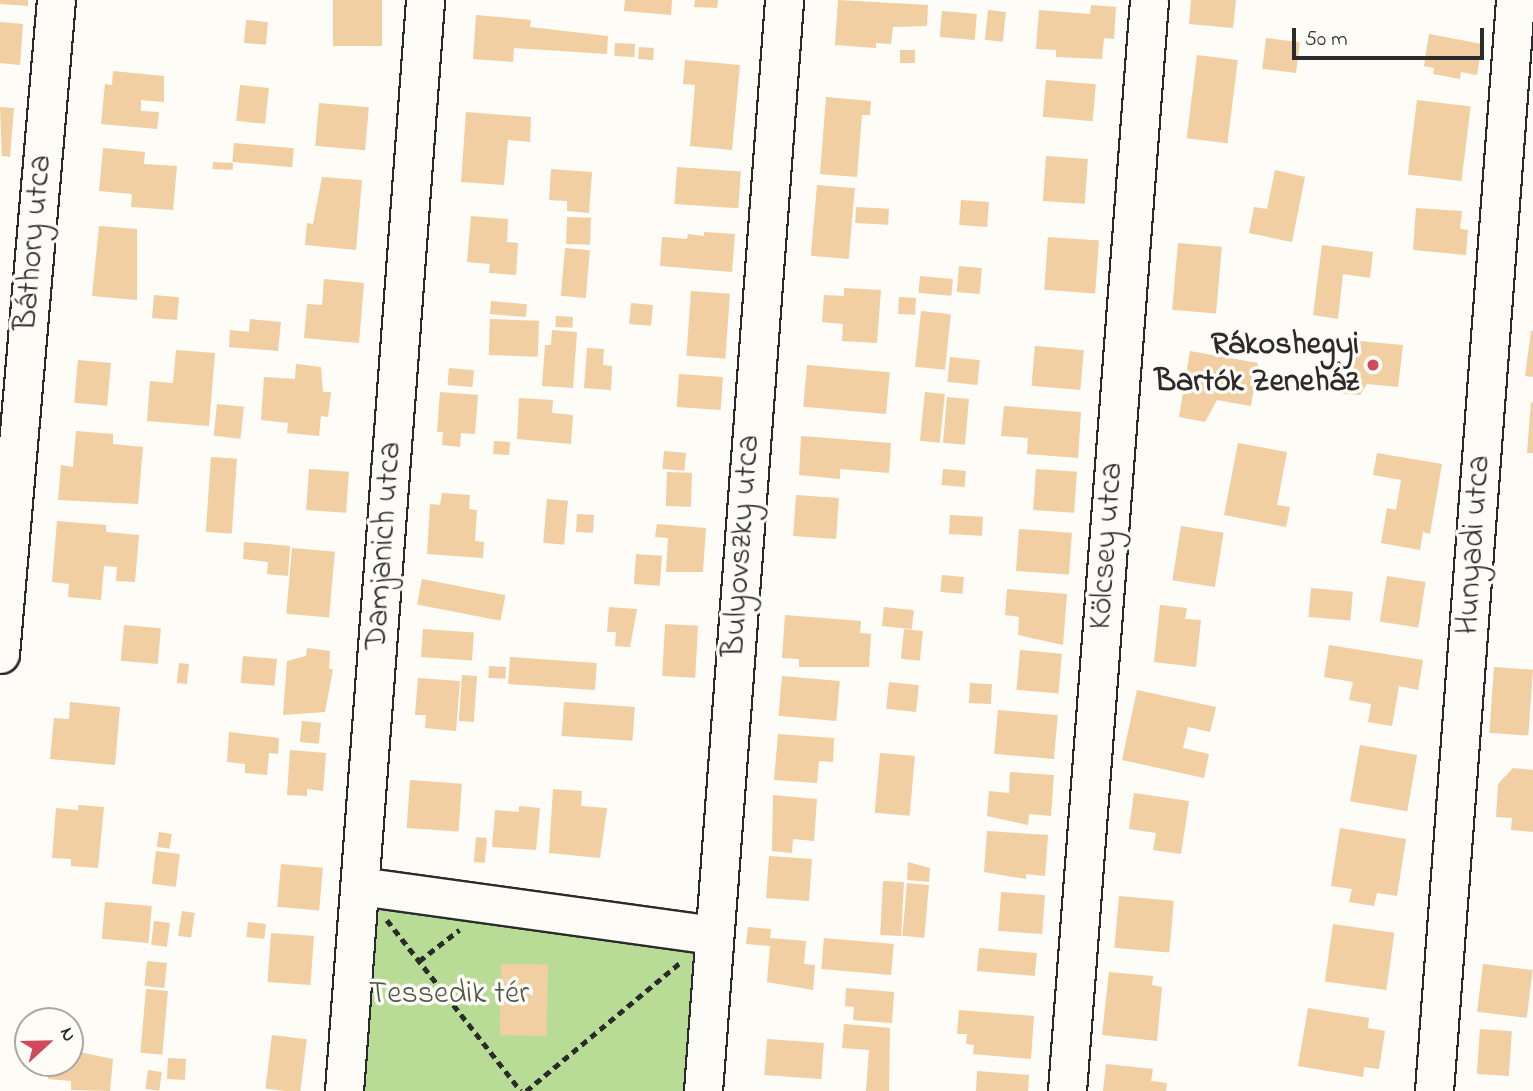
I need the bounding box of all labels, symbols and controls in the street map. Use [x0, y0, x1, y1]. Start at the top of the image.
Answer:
scale bar [1295, 14, 1488, 58]
text: 50 m [1305, 25, 1348, 55]
street label: Báthory utca [8, 153, 62, 333]
place label: Rákoshegyi Bartók Zeneház [1154, 328, 1359, 403]
marker: Rákoshegyi Bartók Zeneház [1365, 357, 1381, 373]
street label: Bulyovszky utca [716, 434, 770, 658]
street label: Damjanich utca [359, 441, 411, 651]
street label: Hunyadi utca [1450, 454, 1500, 636]
street label: Kölcsey utca [1083, 461, 1133, 631]
park label: Tessedik tér [369, 976, 529, 1014]
north arrow [14, 1007, 84, 1077]
text: N [52, 1024, 82, 1046]

